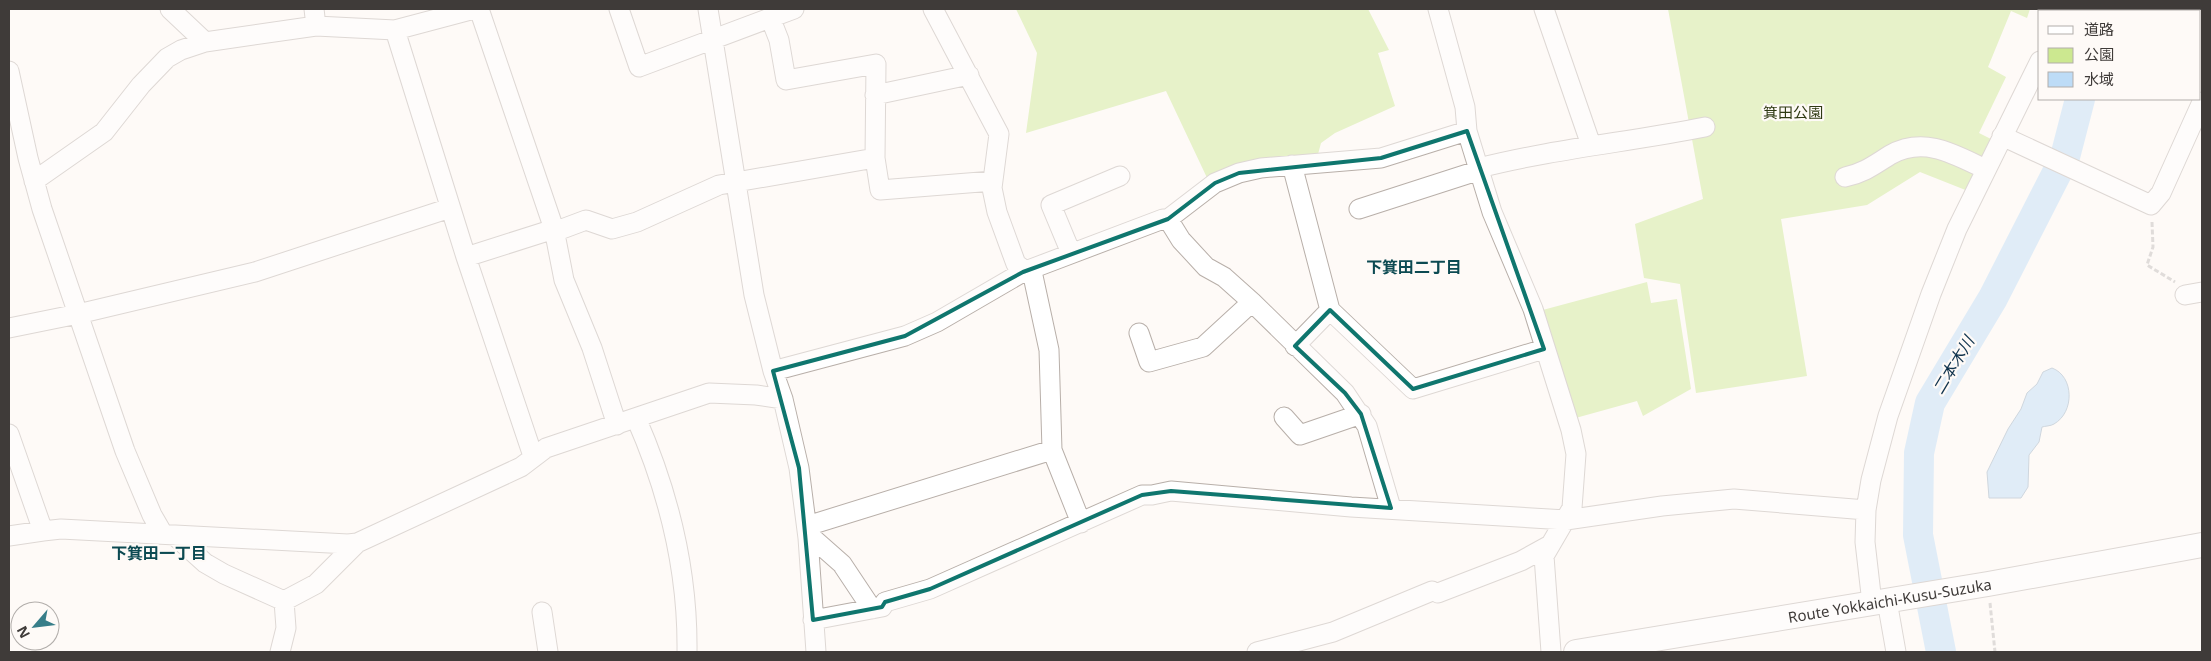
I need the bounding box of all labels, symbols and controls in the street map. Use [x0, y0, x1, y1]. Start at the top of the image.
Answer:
legend [2038, 10, 2201, 100]
text: 道路 [2084, 19, 2114, 39]
text: 公園 [2084, 44, 2114, 64]
text: 水域 [2084, 69, 2114, 89]
park label: 箕田公園 [1763, 102, 1823, 122]
district label: 下箕田二丁目 [1366, 256, 1462, 278]
water label: 二本木川 [1927, 330, 1980, 398]
district label: 下箕田一丁目 [111, 542, 207, 564]
street label: Route Yokkaichi-Kusu-Suzuka [1786, 574, 1993, 627]
north arrow [10, 601, 60, 651]
text: N [12, 623, 34, 642]

